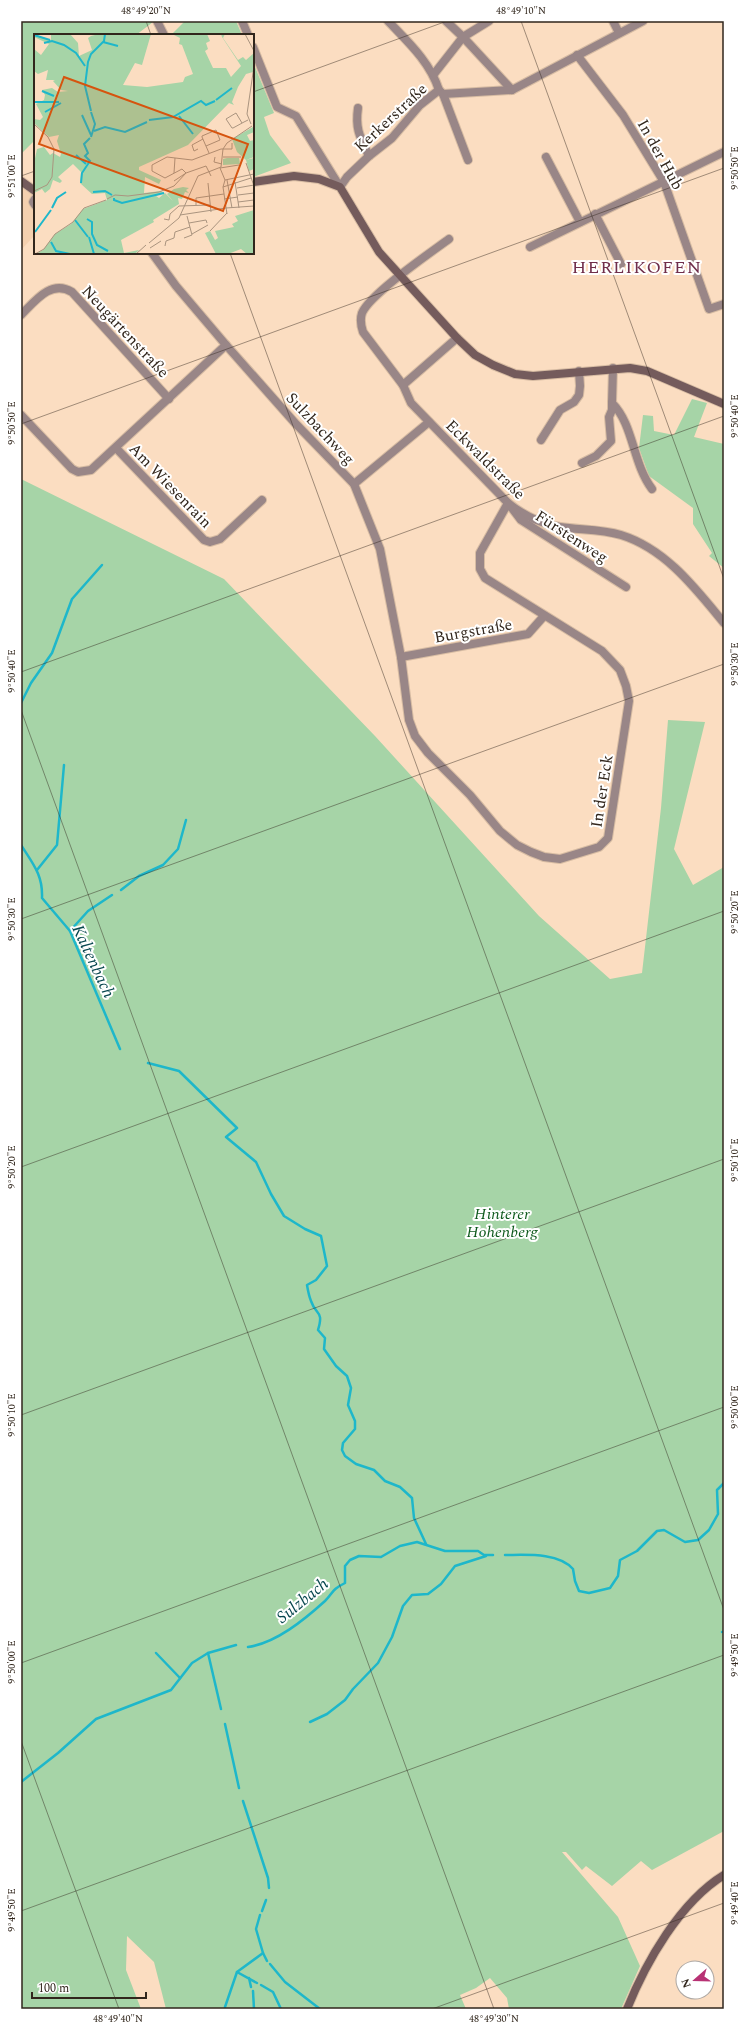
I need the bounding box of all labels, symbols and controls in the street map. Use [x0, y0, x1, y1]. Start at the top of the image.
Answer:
text: 48°49'20"N [121, 3, 171, 19]
text: 48°49'10"N [496, 3, 546, 19]
inset map [34, 34, 254, 254]
street label: Kerkerstraße [349, 77, 433, 158]
street label: In der Hub [631, 115, 689, 194]
text: 9°50'50"E [727, 146, 743, 190]
text: 9°51'00"E [4, 154, 20, 198]
district label: HERLIKOFEN [572, 254, 702, 281]
street label: Neugärtenstraße [76, 280, 175, 383]
street label: Sulzbachweg [280, 387, 360, 470]
text: 9°50'40"E [727, 394, 743, 438]
text: 9°50'50"E [4, 401, 20, 445]
street label: Eckwaldstraße [440, 414, 531, 505]
street label: Am Wiesenrain [123, 438, 217, 534]
street label: Fürstenweg [530, 504, 613, 569]
street label: Burgstraße [432, 612, 514, 650]
text: 9°50'30"E [727, 642, 743, 686]
text: 9°50'40"E [4, 649, 20, 693]
street label: In der Eck [584, 753, 620, 829]
text: 9°50'20"E [727, 890, 743, 934]
text: 9°50'30"E [4, 897, 20, 941]
water label: Kaltenbach [65, 920, 122, 1003]
text: 9°50'10"E [727, 1138, 743, 1182]
text: 9°50'20"E [4, 1145, 20, 1189]
park label: Hinterer Hohenberg [466, 1202, 538, 1244]
text: 9°50'00"E [727, 1385, 743, 1429]
text: 9°50'10"E [4, 1393, 20, 1437]
water label: Sulzbach [271, 1571, 335, 1630]
text: 9°49'50"E [727, 1633, 743, 1677]
text: 9°50'00"E [4, 1640, 20, 1684]
text: 9°49'40"E [727, 1881, 743, 1925]
text: 9°49'50"E [4, 1888, 20, 1932]
north arrow [675, 1960, 715, 2000]
scale bar [32, 1974, 146, 2000]
text: N [677, 1976, 696, 1990]
text: 100 m [38, 1979, 69, 1998]
text: 48°49'40"N [93, 2011, 143, 2027]
text: 48°49'30"N [469, 2011, 519, 2027]

